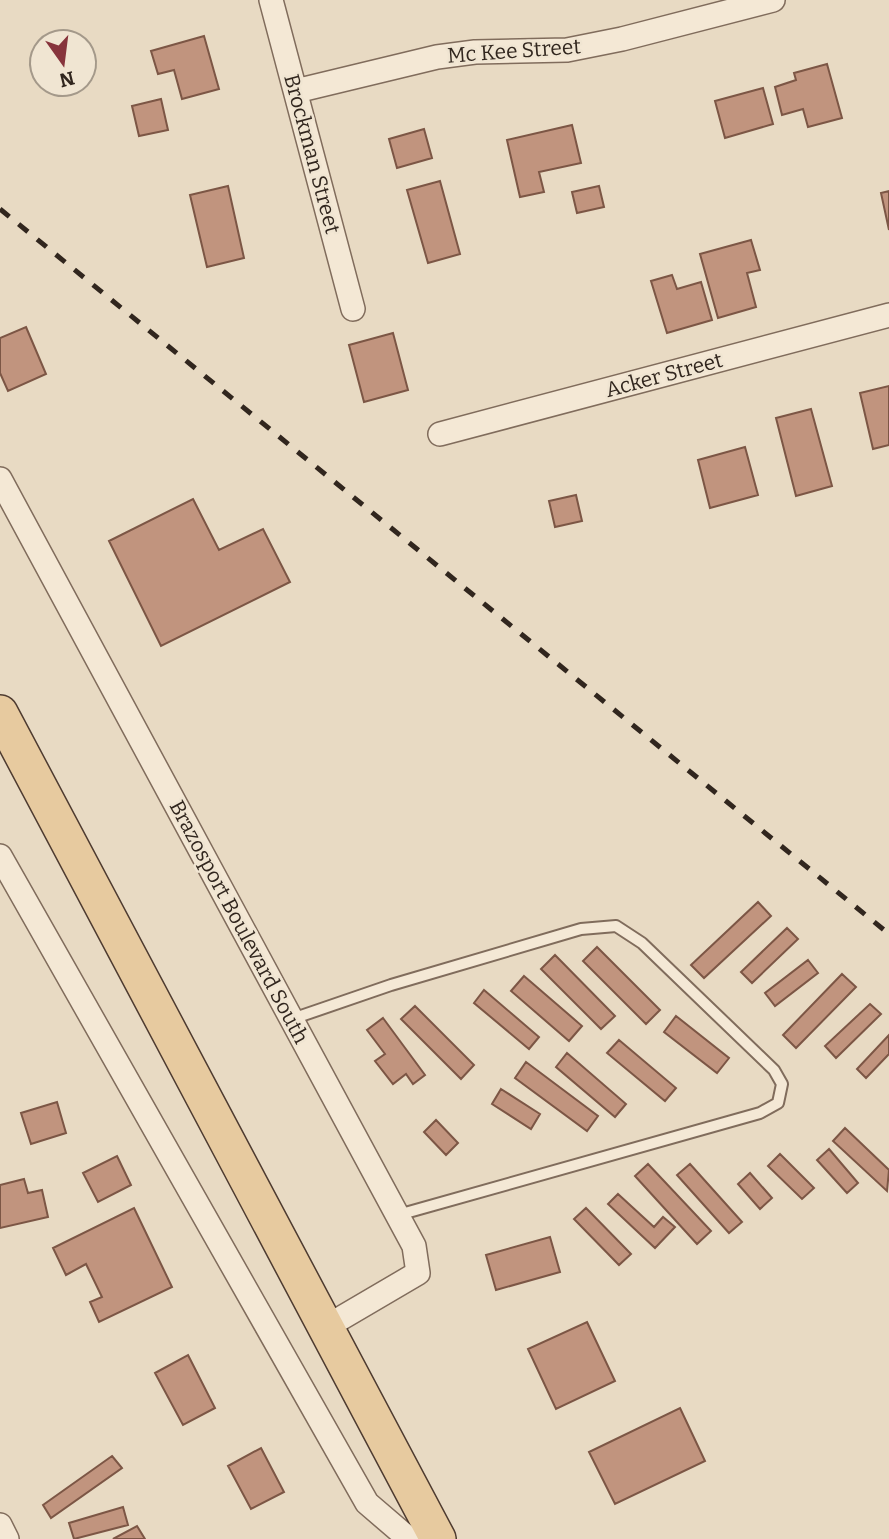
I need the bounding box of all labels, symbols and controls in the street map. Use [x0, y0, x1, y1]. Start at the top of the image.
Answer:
north arrow [28, 28, 98, 98]
street label: Mc Kee Street [446, 33, 582, 69]
text: N [57, 66, 77, 92]
street label: Brockman Street [278, 71, 346, 237]
street label: Acker Street [603, 347, 726, 403]
street label: Brazosport Boulevard South [164, 796, 314, 1048]

